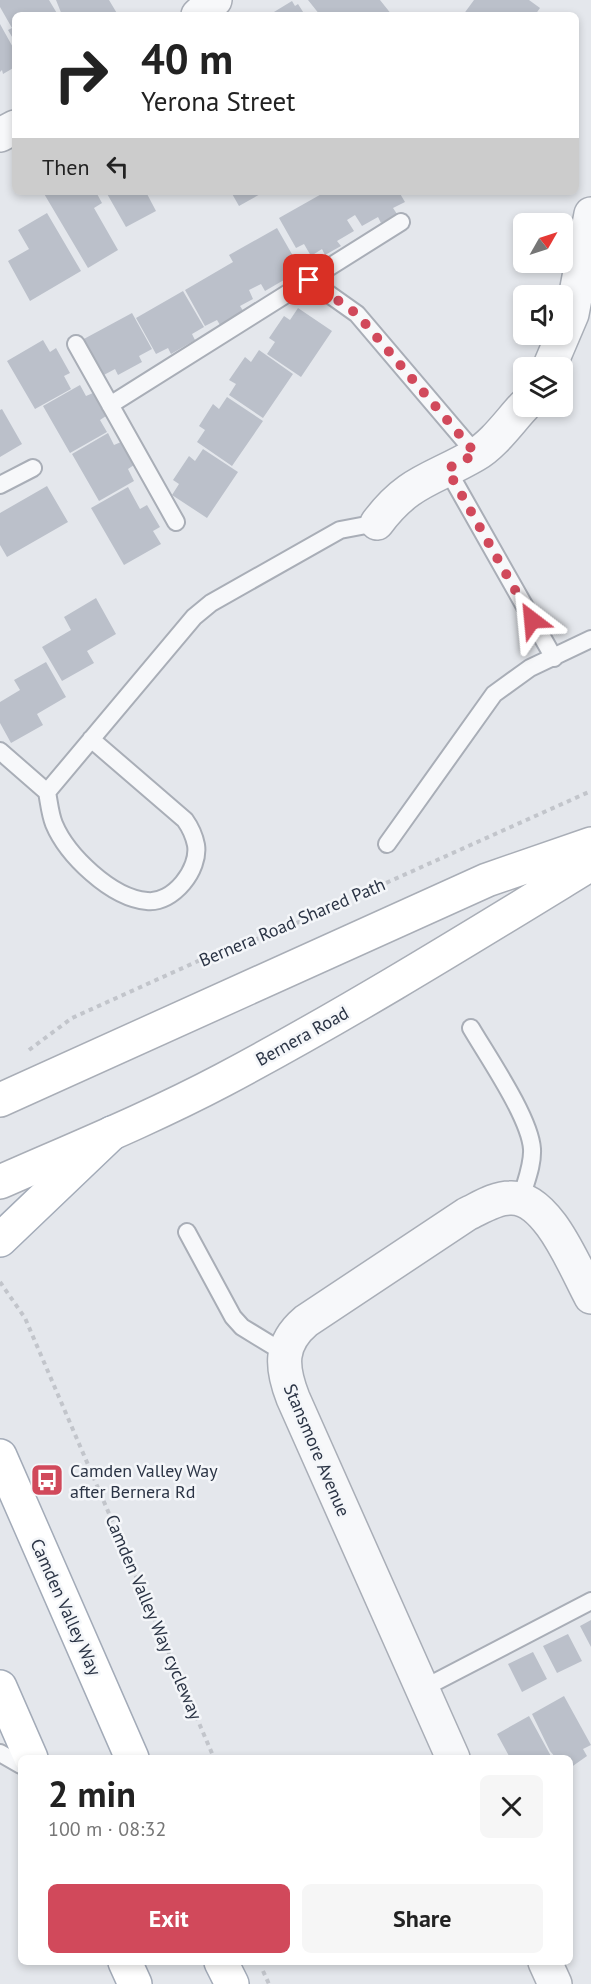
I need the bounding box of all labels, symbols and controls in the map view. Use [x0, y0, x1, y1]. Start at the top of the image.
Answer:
text: 40 m [141, 31, 233, 86]
icon: right [42, 36, 120, 114]
text: Yerona Street [141, 84, 295, 118]
icon: left [101, 150, 134, 183]
text: Then [42, 153, 89, 181]
north arrow [513, 213, 573, 273]
map controls [513, 213, 573, 417]
pin [283, 254, 334, 305]
icon: arrive [292, 263, 325, 296]
button: sound [513, 285, 573, 345]
button: layers [513, 357, 573, 417]
position arrow [500, 588, 564, 652]
street label: Bernera Road Shared Path [195, 872, 389, 972]
street label: Bernera Road [251, 1001, 353, 1071]
street label: Stansmore Avenue [279, 1380, 355, 1520]
place label: Camden Valley Way after Bernera Rd [70, 1459, 218, 1503]
bus stop icon: Camden Valley Way after Bernera Rd [29, 1462, 65, 1498]
street label: Camden Valley Way cycleway [100, 1511, 208, 1724]
street label: Camden Valley Way [25, 1535, 107, 1680]
text: 2 min [48, 1770, 136, 1817]
button: close [480, 1775, 543, 1838]
text: 100 m · 08:32 [48, 1816, 166, 1842]
button: Exit [48, 1884, 290, 1953]
button: Share [302, 1884, 543, 1953]

